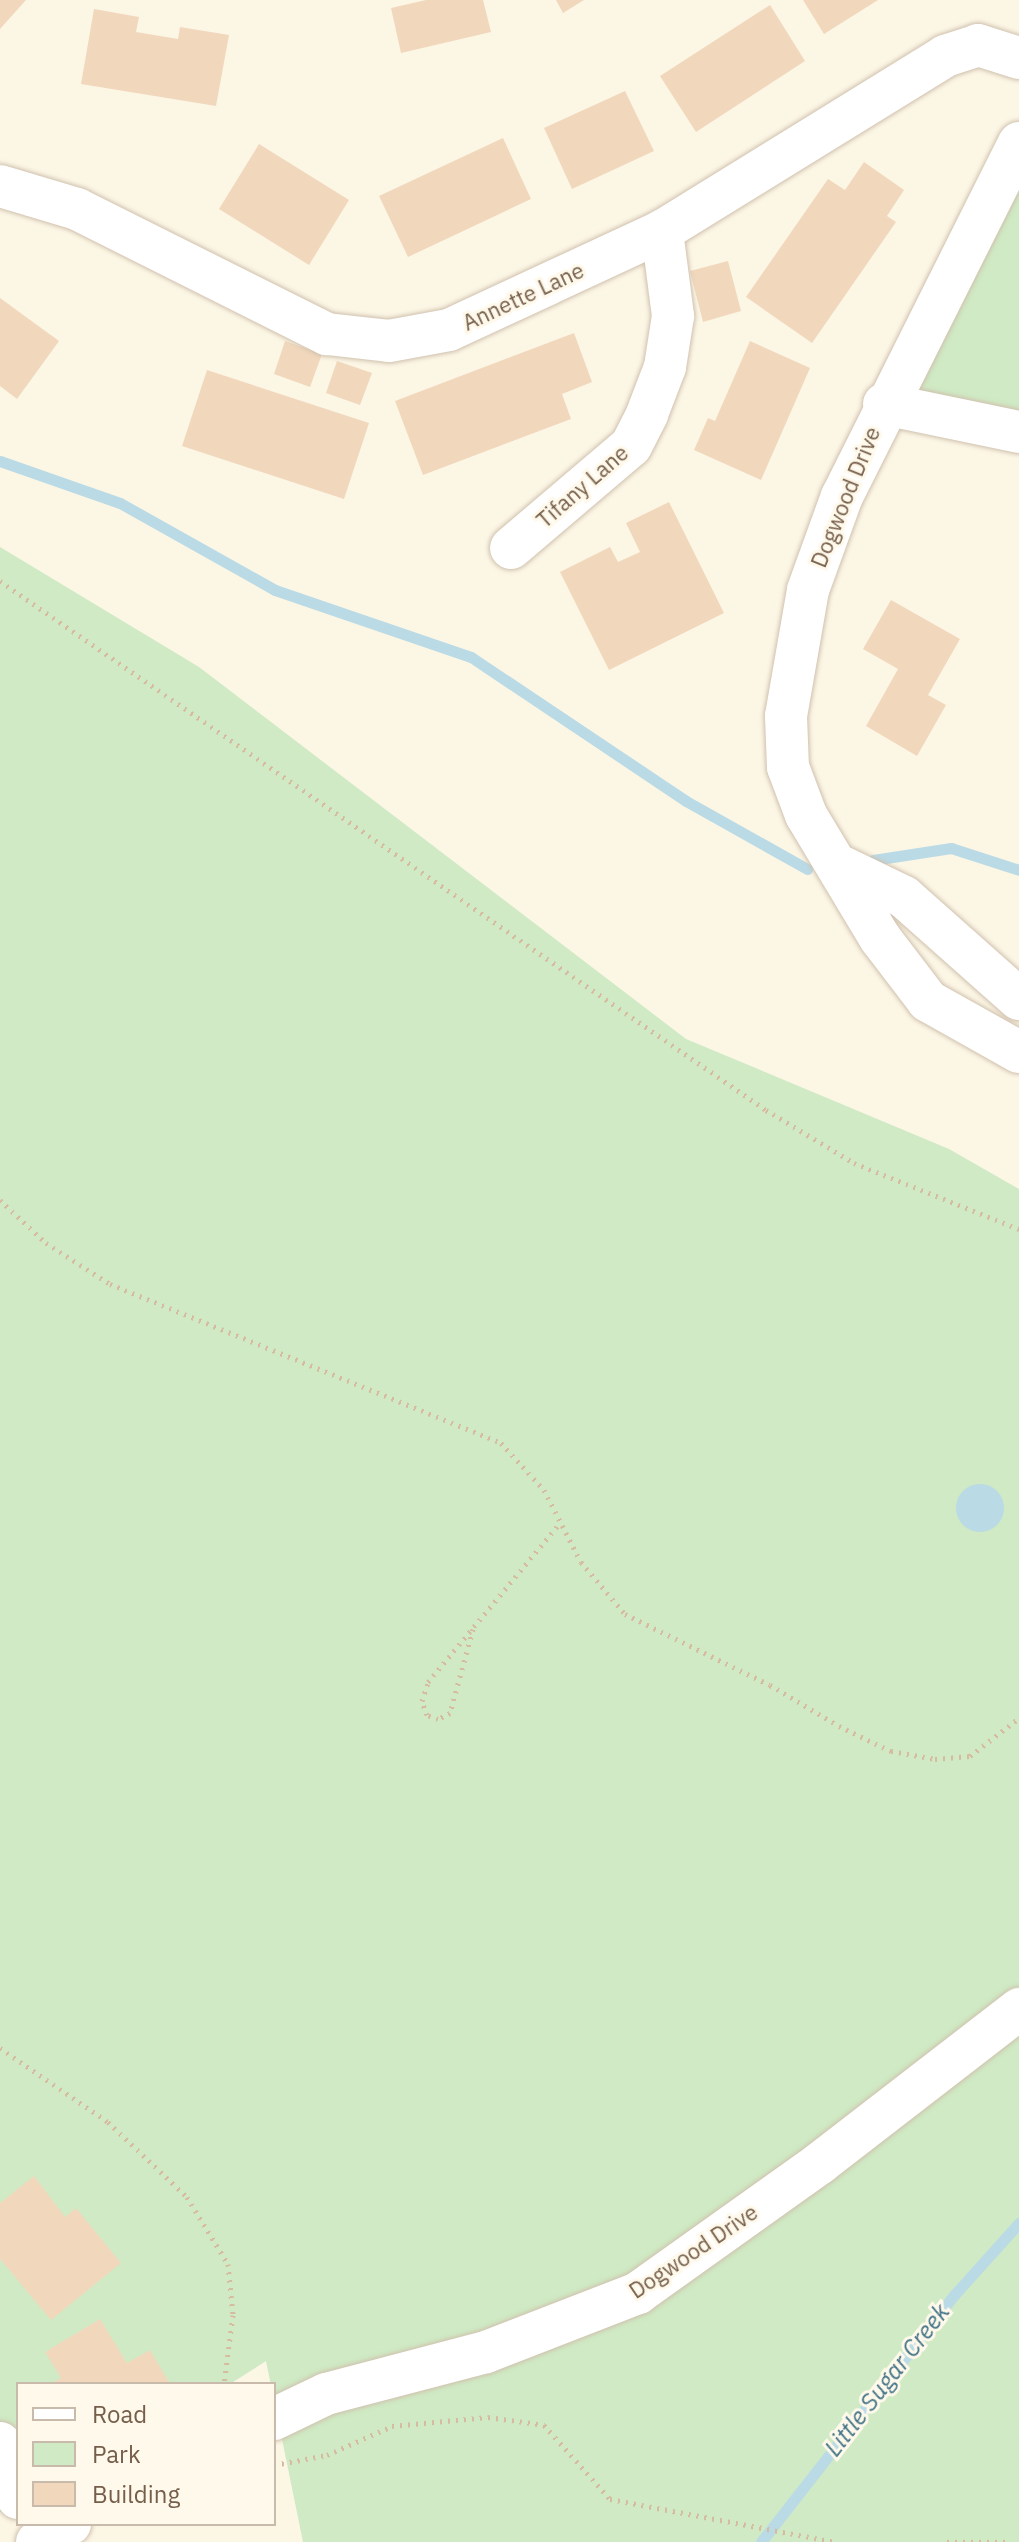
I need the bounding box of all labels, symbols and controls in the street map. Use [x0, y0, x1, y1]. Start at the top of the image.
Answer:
street label: Annette Lane [458, 256, 588, 336]
street label: Dogwood Drive [805, 423, 885, 571]
street label: Tifany Lane [531, 439, 633, 533]
street label: Dogwood Drive [624, 2198, 762, 2304]
water label: Little Sugar Creek [819, 2298, 955, 2462]
legend [16, 2382, 276, 2526]
text: Road [92, 2398, 147, 2430]
text: Park [92, 2438, 141, 2470]
text: Building [92, 2478, 180, 2510]

